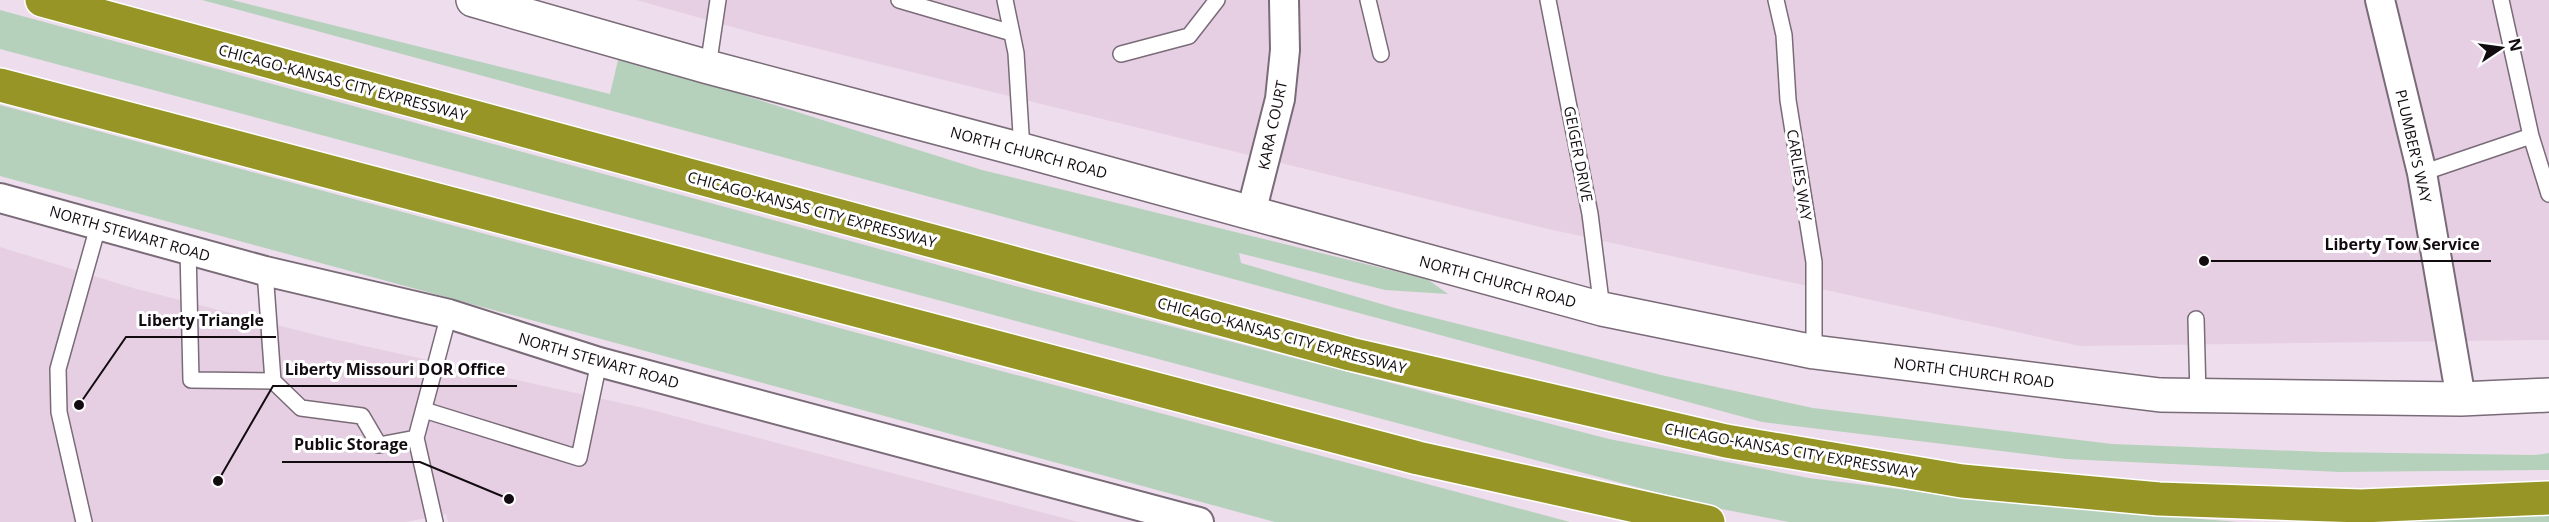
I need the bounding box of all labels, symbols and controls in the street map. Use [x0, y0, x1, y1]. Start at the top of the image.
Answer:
north arrow [2471, 18, 2531, 78]
text: N [2503, 36, 2528, 53]
street label: CHICAGO-KANSAS CITY EXPRESSWAY [216, 39, 470, 125]
street label: KARA COURT [1253, 78, 1291, 172]
street label: PLUMBER'S WAY [2391, 87, 2437, 205]
street label: GEIGER DRIVE [1560, 104, 1598, 204]
street label: NORTH CHURCH ROAD [948, 121, 1110, 183]
street label: CARLIES WAY [1783, 128, 1817, 223]
street label: CHICAGO-KANSAS CITY EXPRESSWAY [685, 166, 939, 252]
street label: NORTH STEWART ROAD [47, 200, 213, 266]
callout: Liberty Tow Service [2312, 227, 2491, 261]
text: Liberty Tow Service [2324, 233, 2480, 255]
street label: NORTH CHURCH ROAD [1417, 250, 1579, 312]
street label: CHICAGO-KANSAS CITY EXPRESSWAY [1155, 292, 1409, 378]
callout: Liberty Triangle [126, 303, 276, 337]
text: Liberty Triangle [138, 309, 264, 331]
street label: NORTH STEWART ROAD [516, 327, 682, 393]
callout: Liberty Missouri DOR Office [273, 352, 517, 386]
street label: NORTH CHURCH ROAD [1892, 352, 2056, 392]
text: Liberty Missouri DOR Office [285, 358, 505, 380]
street label: CHICAGO-KANSAS CITY EXPRESSWAY [1663, 418, 1920, 482]
callout: Public Storage [282, 428, 420, 462]
text: Public Storage [294, 433, 408, 455]

